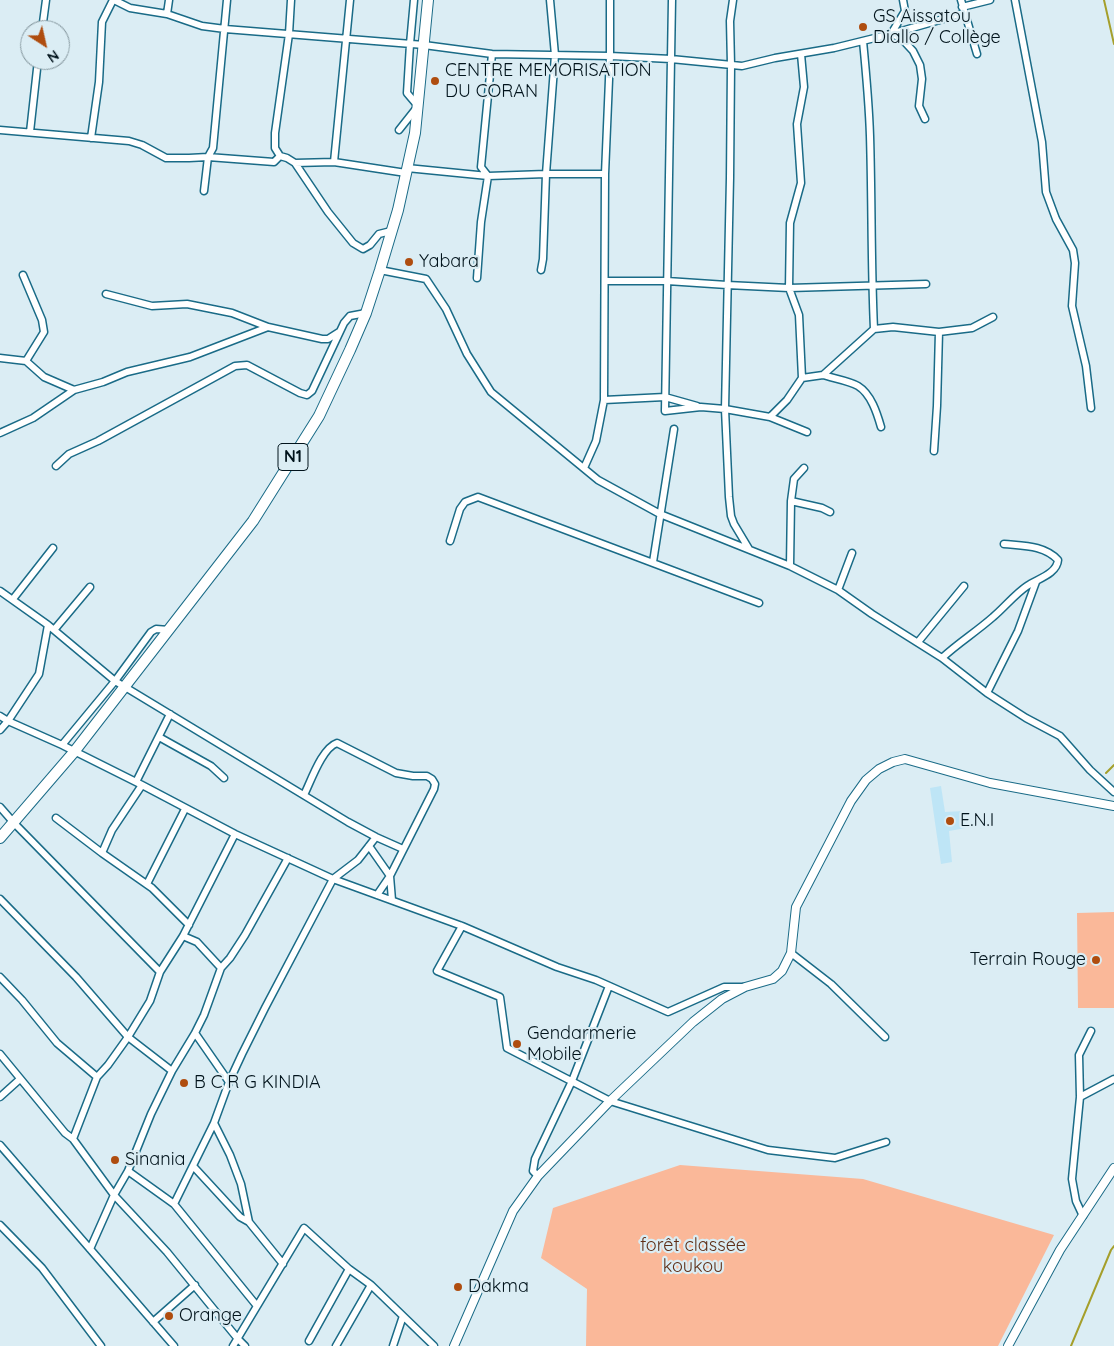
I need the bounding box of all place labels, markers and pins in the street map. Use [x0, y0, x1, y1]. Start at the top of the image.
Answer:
place label: GS Aissatou Diallo / Collège [873, 6, 1001, 48]
marker: GS Aissatou Diallo / Collège [857, 21, 869, 33]
place label: CENTRE MEMORISATION DU CORAN [445, 60, 652, 102]
marker: CENTRE MEMORISATION DU CORAN [429, 75, 441, 87]
place label: Yabara [419, 251, 479, 273]
marker: Yabara [403, 256, 415, 268]
place label: E.N.I [960, 810, 994, 832]
marker: E.N.I [944, 815, 956, 827]
place label: Terrain Rouge [969, 949, 1086, 971]
marker: Terrain Rouge [1090, 954, 1102, 966]
place label: Gendarmerie Mobile [527, 1023, 636, 1066]
marker: Gendarmerie Mobile [511, 1038, 523, 1050]
place label: B C R G KINDIA [194, 1072, 321, 1094]
marker: B C R G KINDIA [178, 1077, 190, 1089]
place label: Sinania [125, 1149, 185, 1171]
marker: Sinania [109, 1154, 121, 1166]
place label: Dakma [468, 1276, 529, 1298]
marker: Dakma [452, 1281, 464, 1293]
place label: Orange [179, 1305, 242, 1327]
marker: Orange [163, 1310, 175, 1322]

